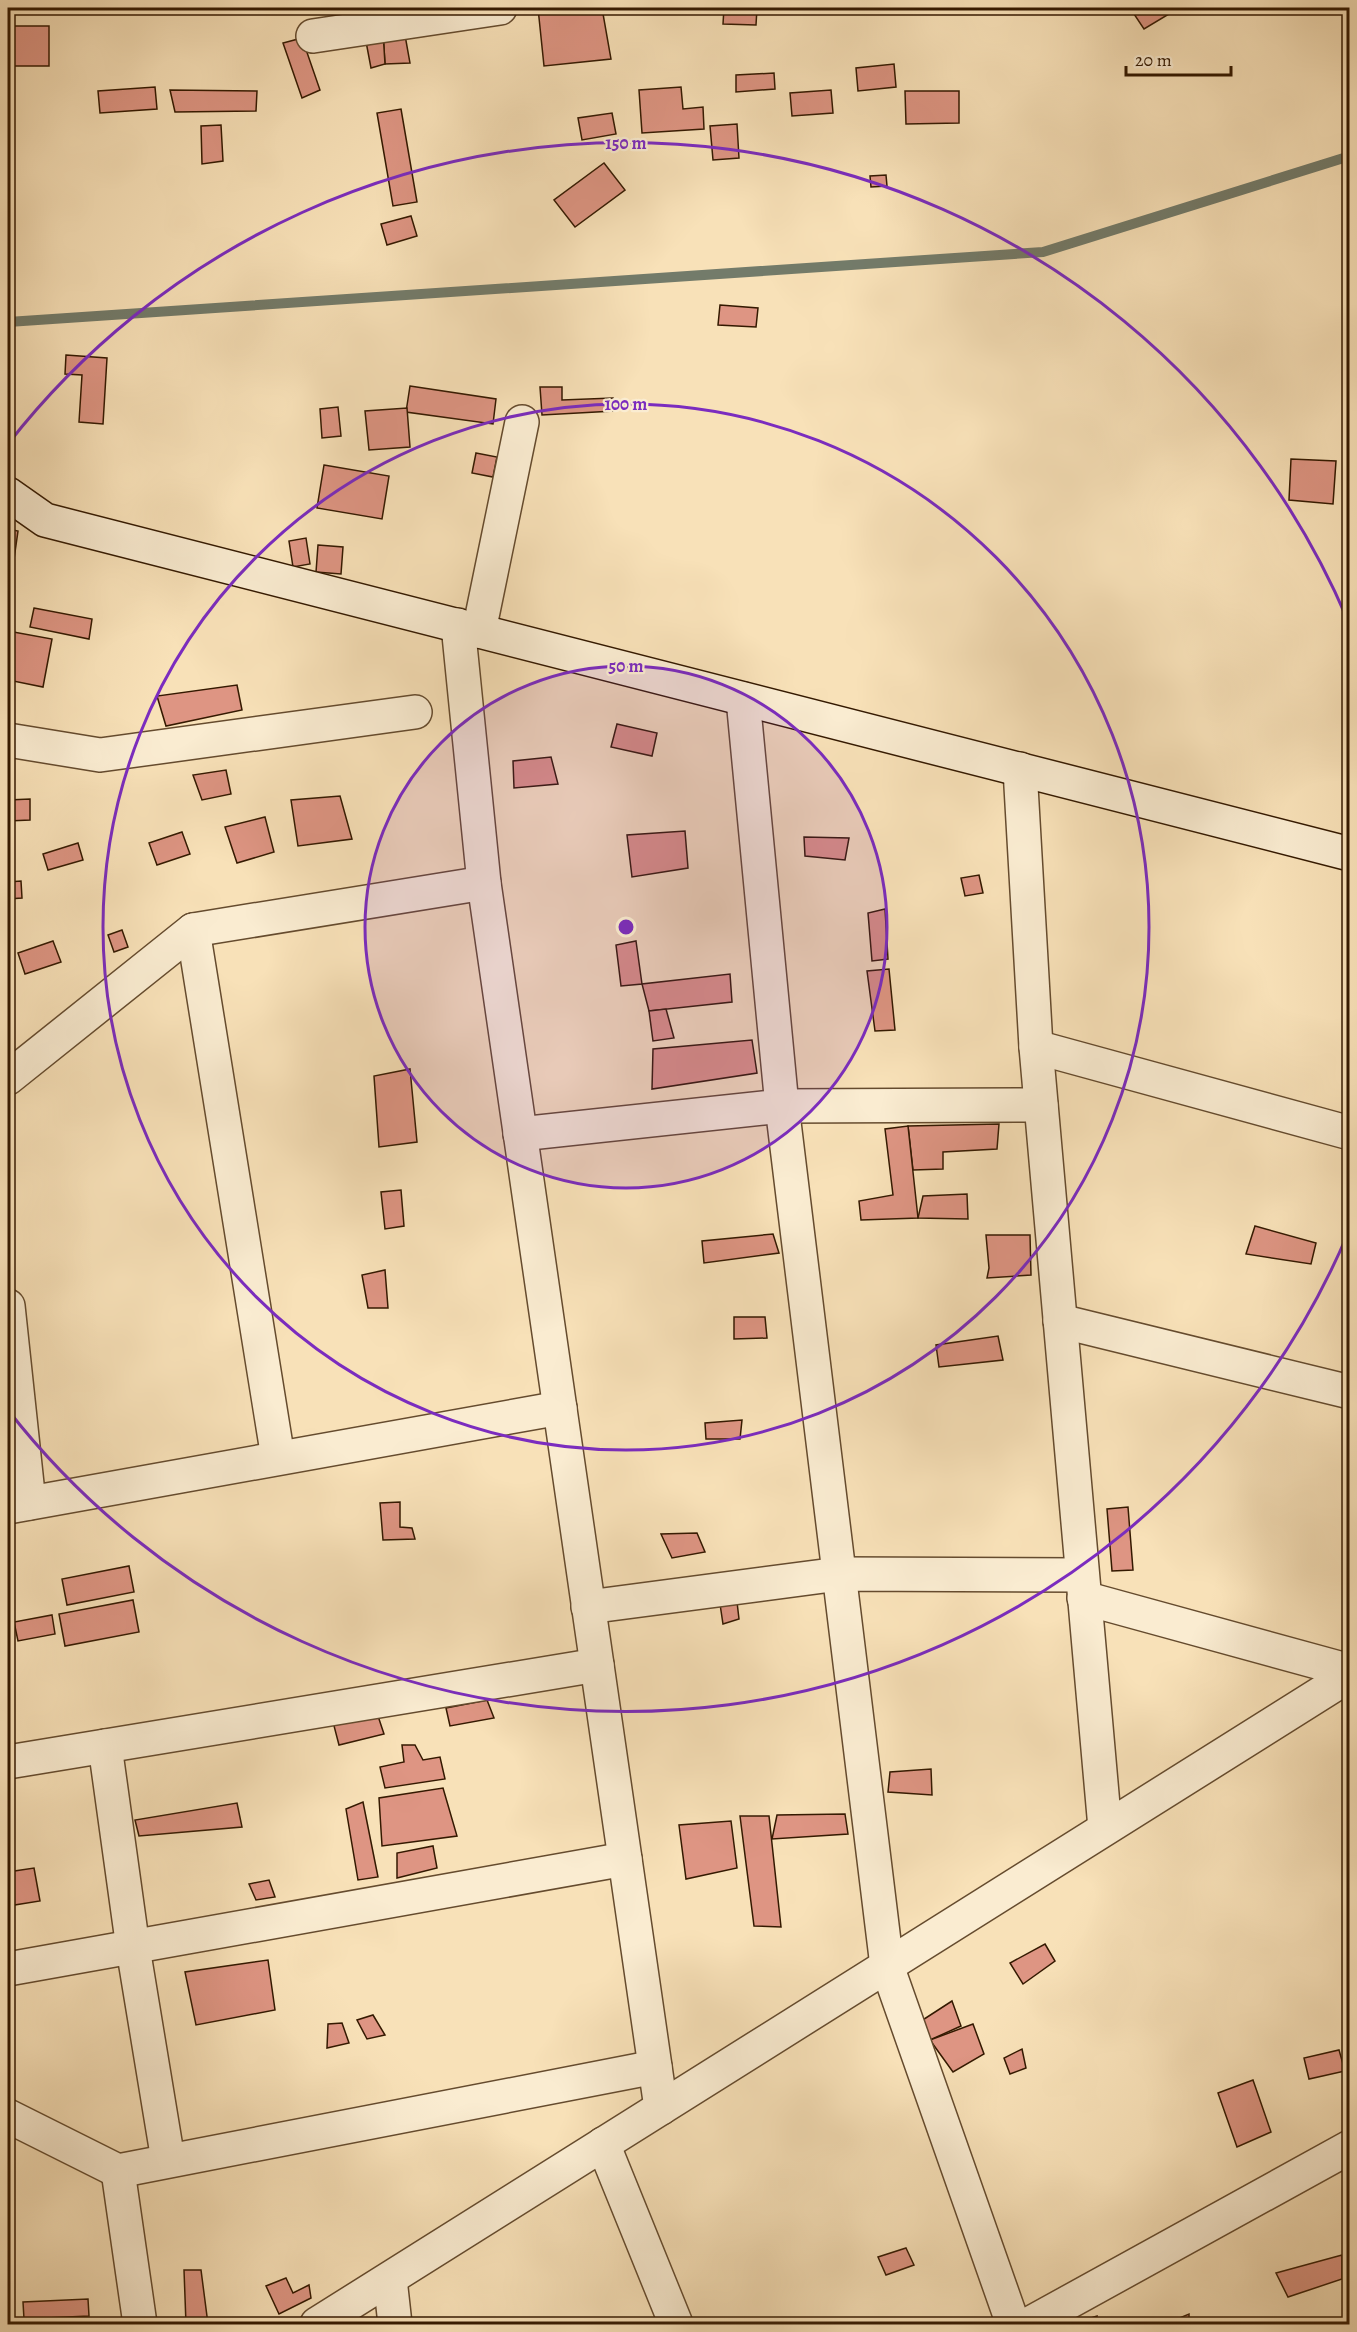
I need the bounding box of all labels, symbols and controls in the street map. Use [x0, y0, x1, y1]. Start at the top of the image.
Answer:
scale bar [1126, 39, 1231, 77]
text: 20 m [1135, 48, 1172, 72]
text: 150 m [605, 131, 647, 155]
text: 100 m [605, 392, 647, 416]
text: 50 m [609, 654, 643, 678]
centre of rings [616, 917, 636, 937]

